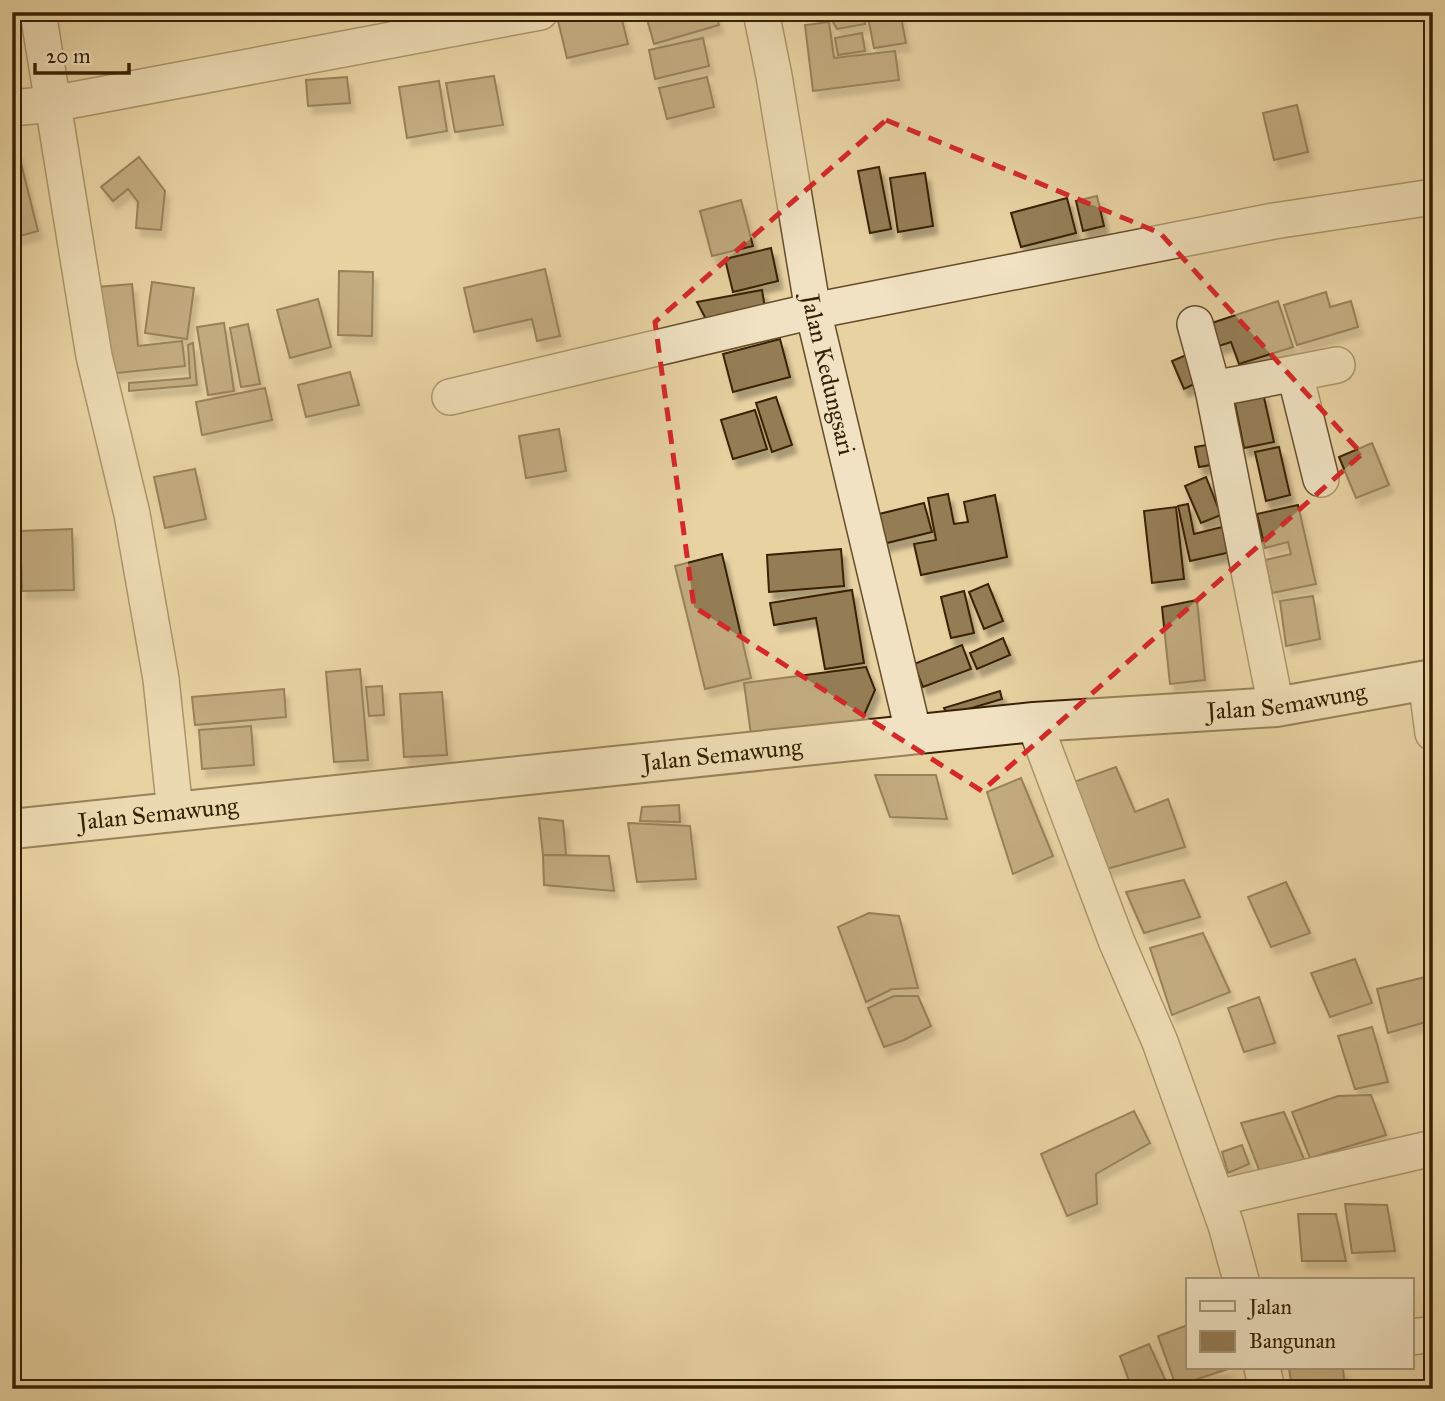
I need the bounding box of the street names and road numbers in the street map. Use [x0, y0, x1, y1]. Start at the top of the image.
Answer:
street label: Jalan Kedungsari [795, 289, 862, 459]
street label: Jalan Semawung [1203, 676, 1369, 726]
street label: Jalan Semawung [638, 731, 804, 778]
street label: Jalan Semawung [74, 790, 241, 837]

